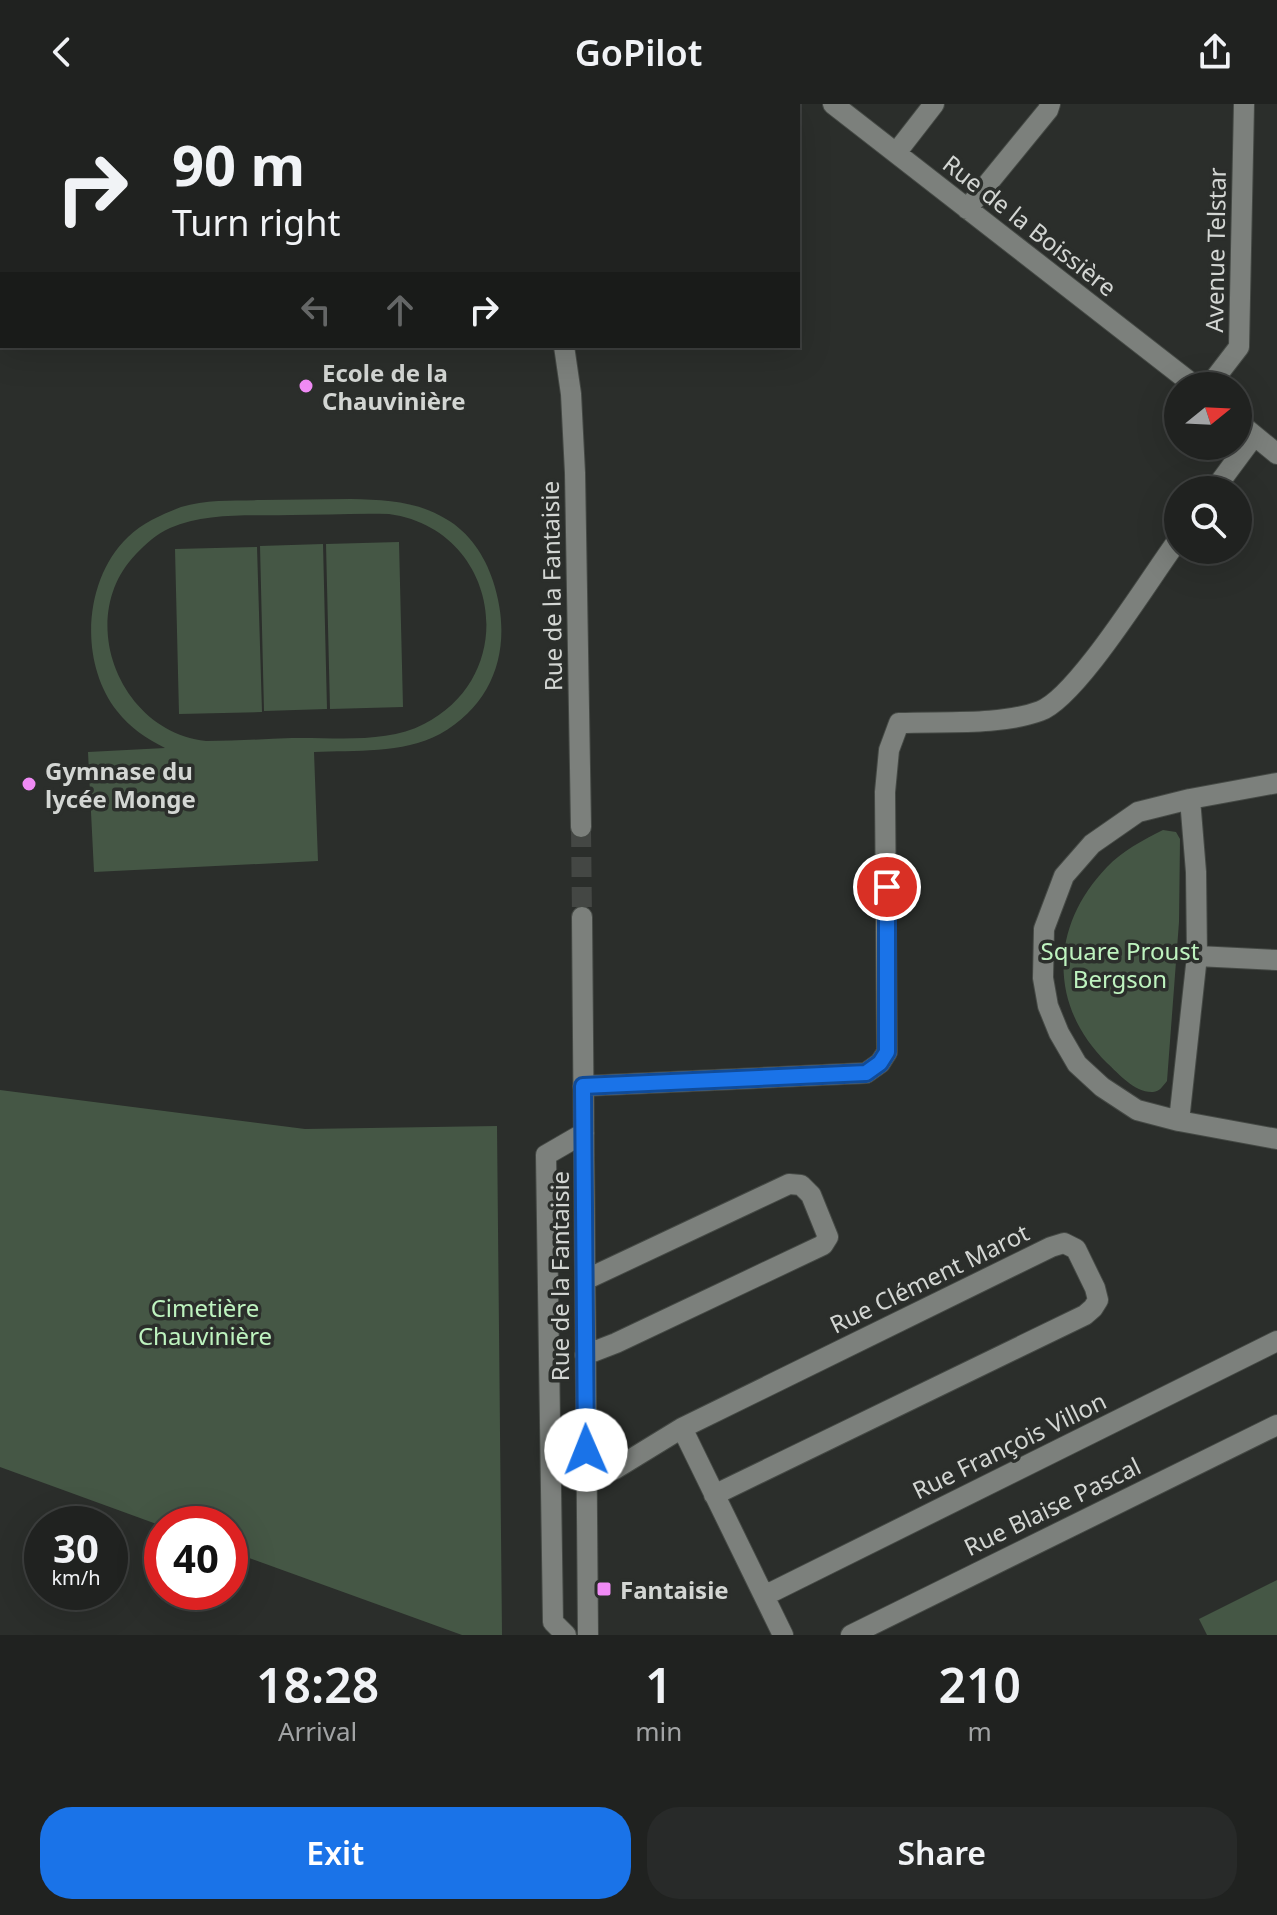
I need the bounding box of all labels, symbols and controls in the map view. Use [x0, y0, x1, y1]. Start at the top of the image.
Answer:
text: GoPilot [575, 28, 702, 77]
icon: back [40, 30, 84, 74]
icon: share [1193, 30, 1237, 74]
text: 90 m [172, 126, 305, 202]
icon: right [40, 136, 144, 240]
street label: Rue de la Boissière [936, 147, 1124, 303]
street label: Avenue Telstar [1197, 167, 1233, 333]
text: Turn right [172, 198, 340, 247]
icon: left [294, 288, 338, 332]
icon: ahead [378, 288, 422, 332]
icon: right [462, 288, 506, 332]
place label: Ecole de la Chauvinière [322, 356, 466, 417]
north arrow [1164, 372, 1252, 460]
map controls [1164, 372, 1252, 564]
marker: Ecole de la Chauvinière [297, 377, 315, 395]
button: search [1164, 476, 1252, 564]
street label: Rue de la Fantaisie [533, 481, 569, 691]
place label: Gymnase du lycée Monge [45, 754, 196, 815]
marker: Gymnase du lycée Monge [20, 775, 38, 793]
pin [853, 853, 921, 921]
icon: arrive [865, 865, 909, 909]
park label: Square Proust Bergson [1041, 934, 1200, 995]
street label: Rue de la Fantaisie [543, 1171, 576, 1381]
street label: Rue Clément Marot [824, 1215, 1034, 1341]
park label: Cimetière Chauvinière [138, 1291, 272, 1352]
street label: Rue François Villon [906, 1384, 1112, 1506]
position arrow [544, 1408, 628, 1492]
street label: Rue Blaise Pascal [958, 1449, 1146, 1563]
speed limit sign: 40 [144, 1506, 248, 1610]
text: 30 [53, 1520, 99, 1575]
text: km/h [51, 1564, 101, 1591]
place label: Fantaisie [620, 1573, 729, 1606]
marker: Fantaisie [595, 1580, 613, 1598]
text: 18:28 [256, 1652, 379, 1717]
text: 1 [645, 1652, 673, 1717]
text: 210 [939, 1652, 1021, 1717]
text: Arrival [278, 1713, 357, 1749]
text: min [635, 1713, 682, 1749]
text: m [968, 1713, 992, 1749]
button: Exit [40, 1807, 631, 1899]
button: Share [647, 1807, 1237, 1899]

